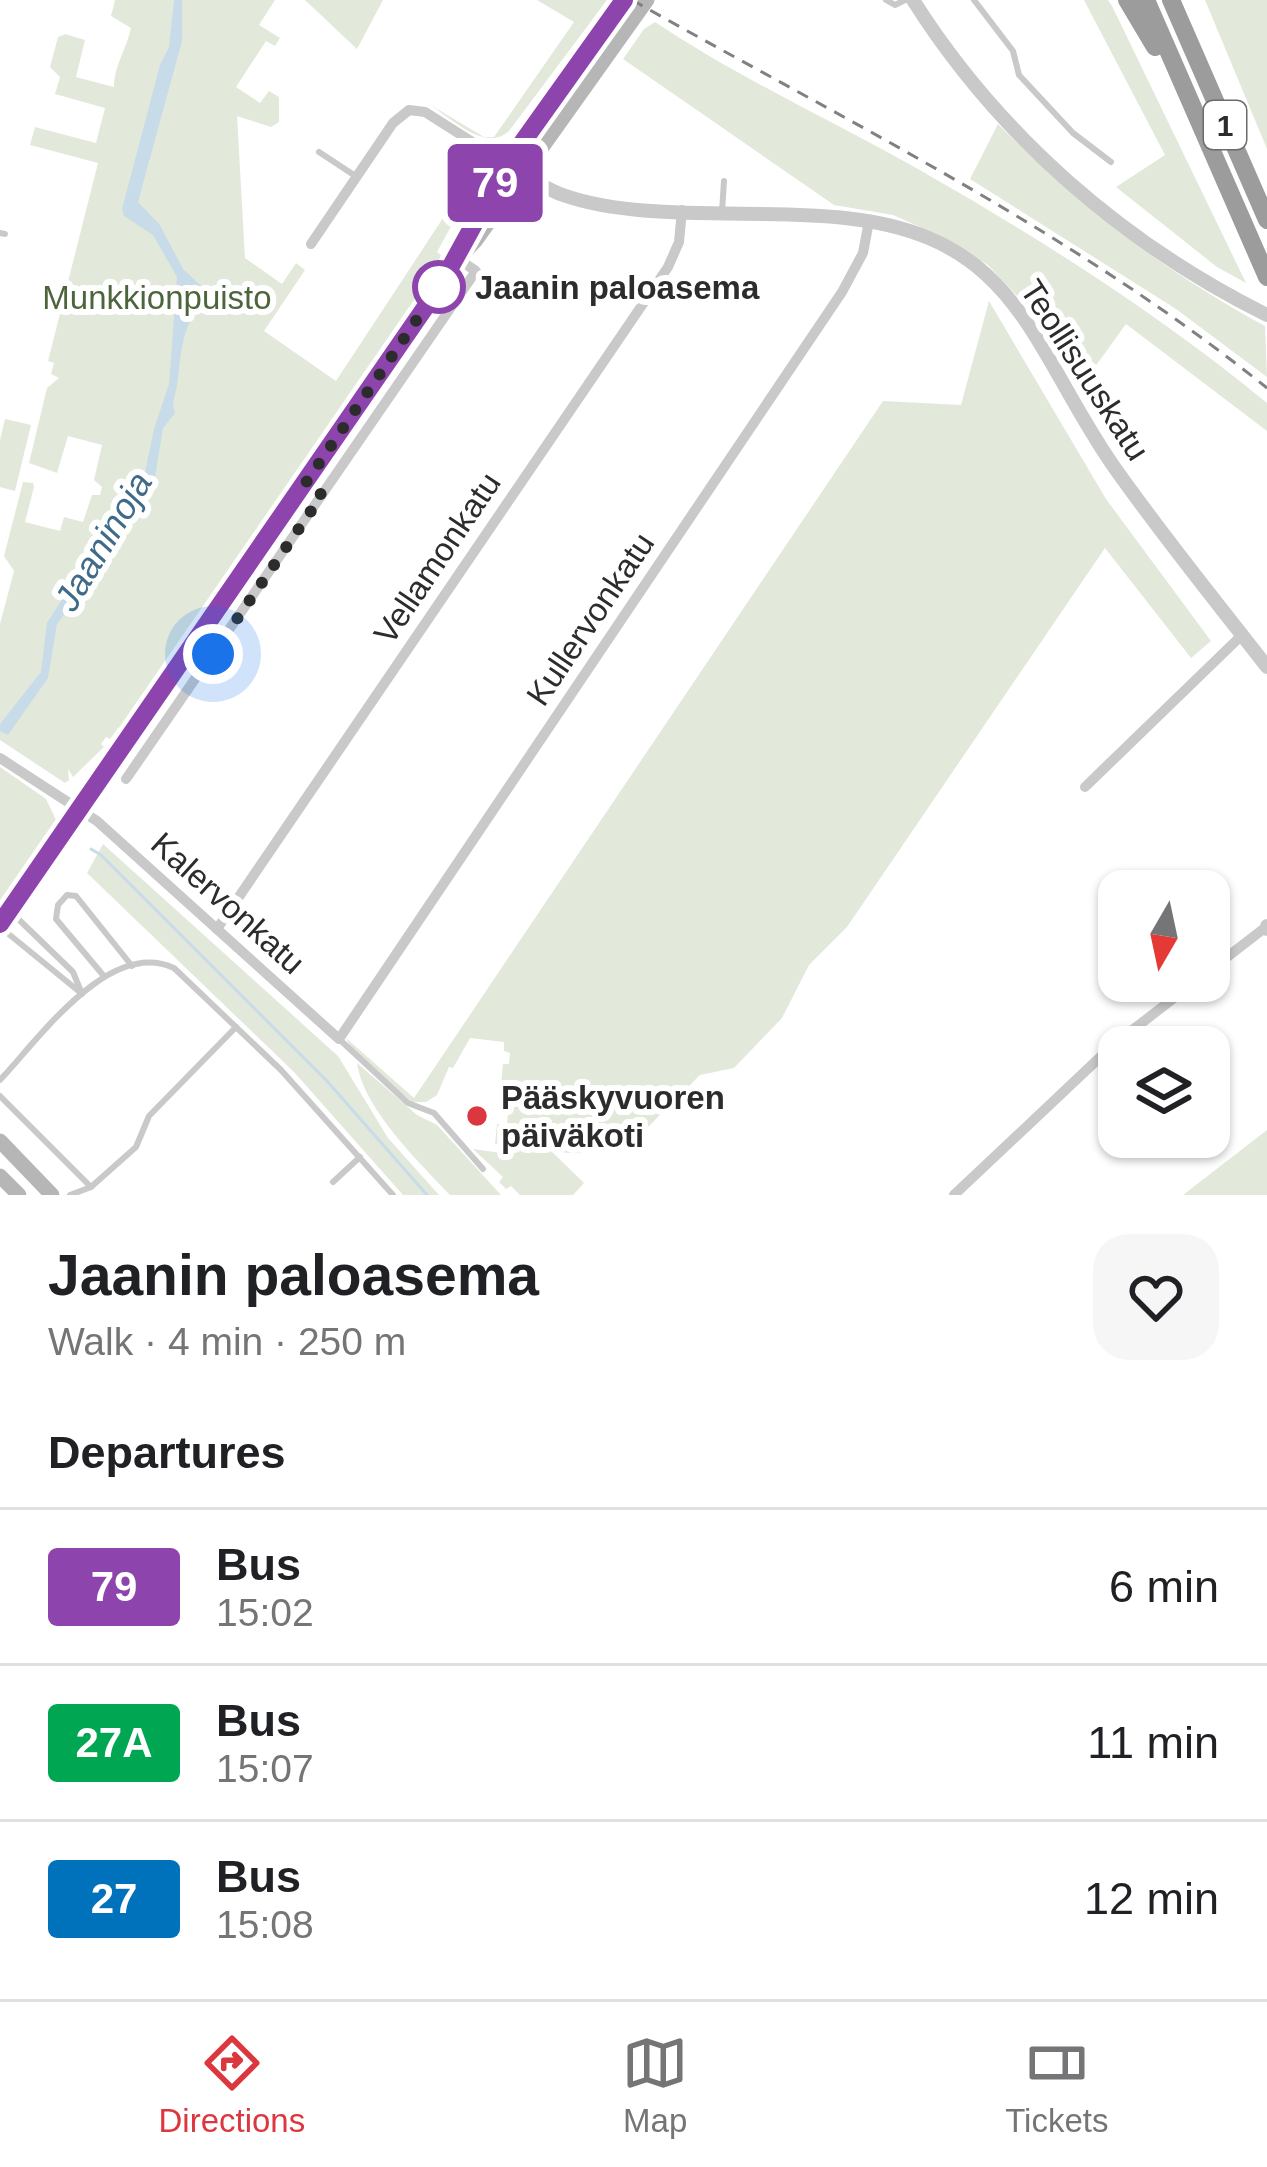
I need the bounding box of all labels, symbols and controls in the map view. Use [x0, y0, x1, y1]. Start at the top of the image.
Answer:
road number: 1 [1204, 101, 1246, 149]
line badge: 79 [441, 144, 549, 222]
text: 79 [472, 159, 518, 206]
marker: Jaanin paloasema [414, 262, 464, 312]
place label: Jaanin paloasema [475, 269, 760, 306]
street label: Teollisuuskatu [1013, 273, 1157, 467]
park label: Munkkionpuisto [42, 279, 272, 316]
water label: Jaaninoja [45, 464, 160, 618]
street label: Vellamonkatu [366, 466, 508, 650]
street label: Kullervonkatu [519, 526, 661, 712]
your location [183, 624, 243, 684]
street label: Kalervonkatu [144, 825, 312, 981]
north arrow [1098, 870, 1230, 1002]
map controls [1098, 870, 1230, 1158]
button: layers [1098, 1026, 1230, 1158]
place label: Pääskyvuoren päiväkoti [501, 1079, 725, 1154]
marker: Pääskyvuoren päiväkoti [464, 1103, 490, 1129]
button: heart [1093, 1234, 1219, 1360]
text: Jaanin paloasema [48, 1243, 539, 1307]
text: Walk · 4 min · 250 m [48, 1320, 406, 1363]
text: Departures [48, 1427, 286, 1478]
text: Bus [216, 1539, 301, 1590]
text: 6 min [1109, 1561, 1219, 1612]
text: 79 [91, 1563, 137, 1610]
text: 15:02 [216, 1591, 314, 1634]
text: Bus [216, 1695, 301, 1746]
text: 11 min [1087, 1717, 1219, 1768]
text: 27A [75, 1719, 153, 1766]
text: 15:07 [216, 1747, 314, 1790]
text: Bus [216, 1851, 301, 1902]
text: 12 min [1084, 1873, 1219, 1924]
text: 27 [91, 1875, 137, 1922]
text: 15:08 [216, 1903, 314, 1946]
tab: Directions [158, 2030, 305, 2140]
tab: Map [622, 2030, 688, 2140]
tab: Tickets [1005, 2030, 1108, 2140]

